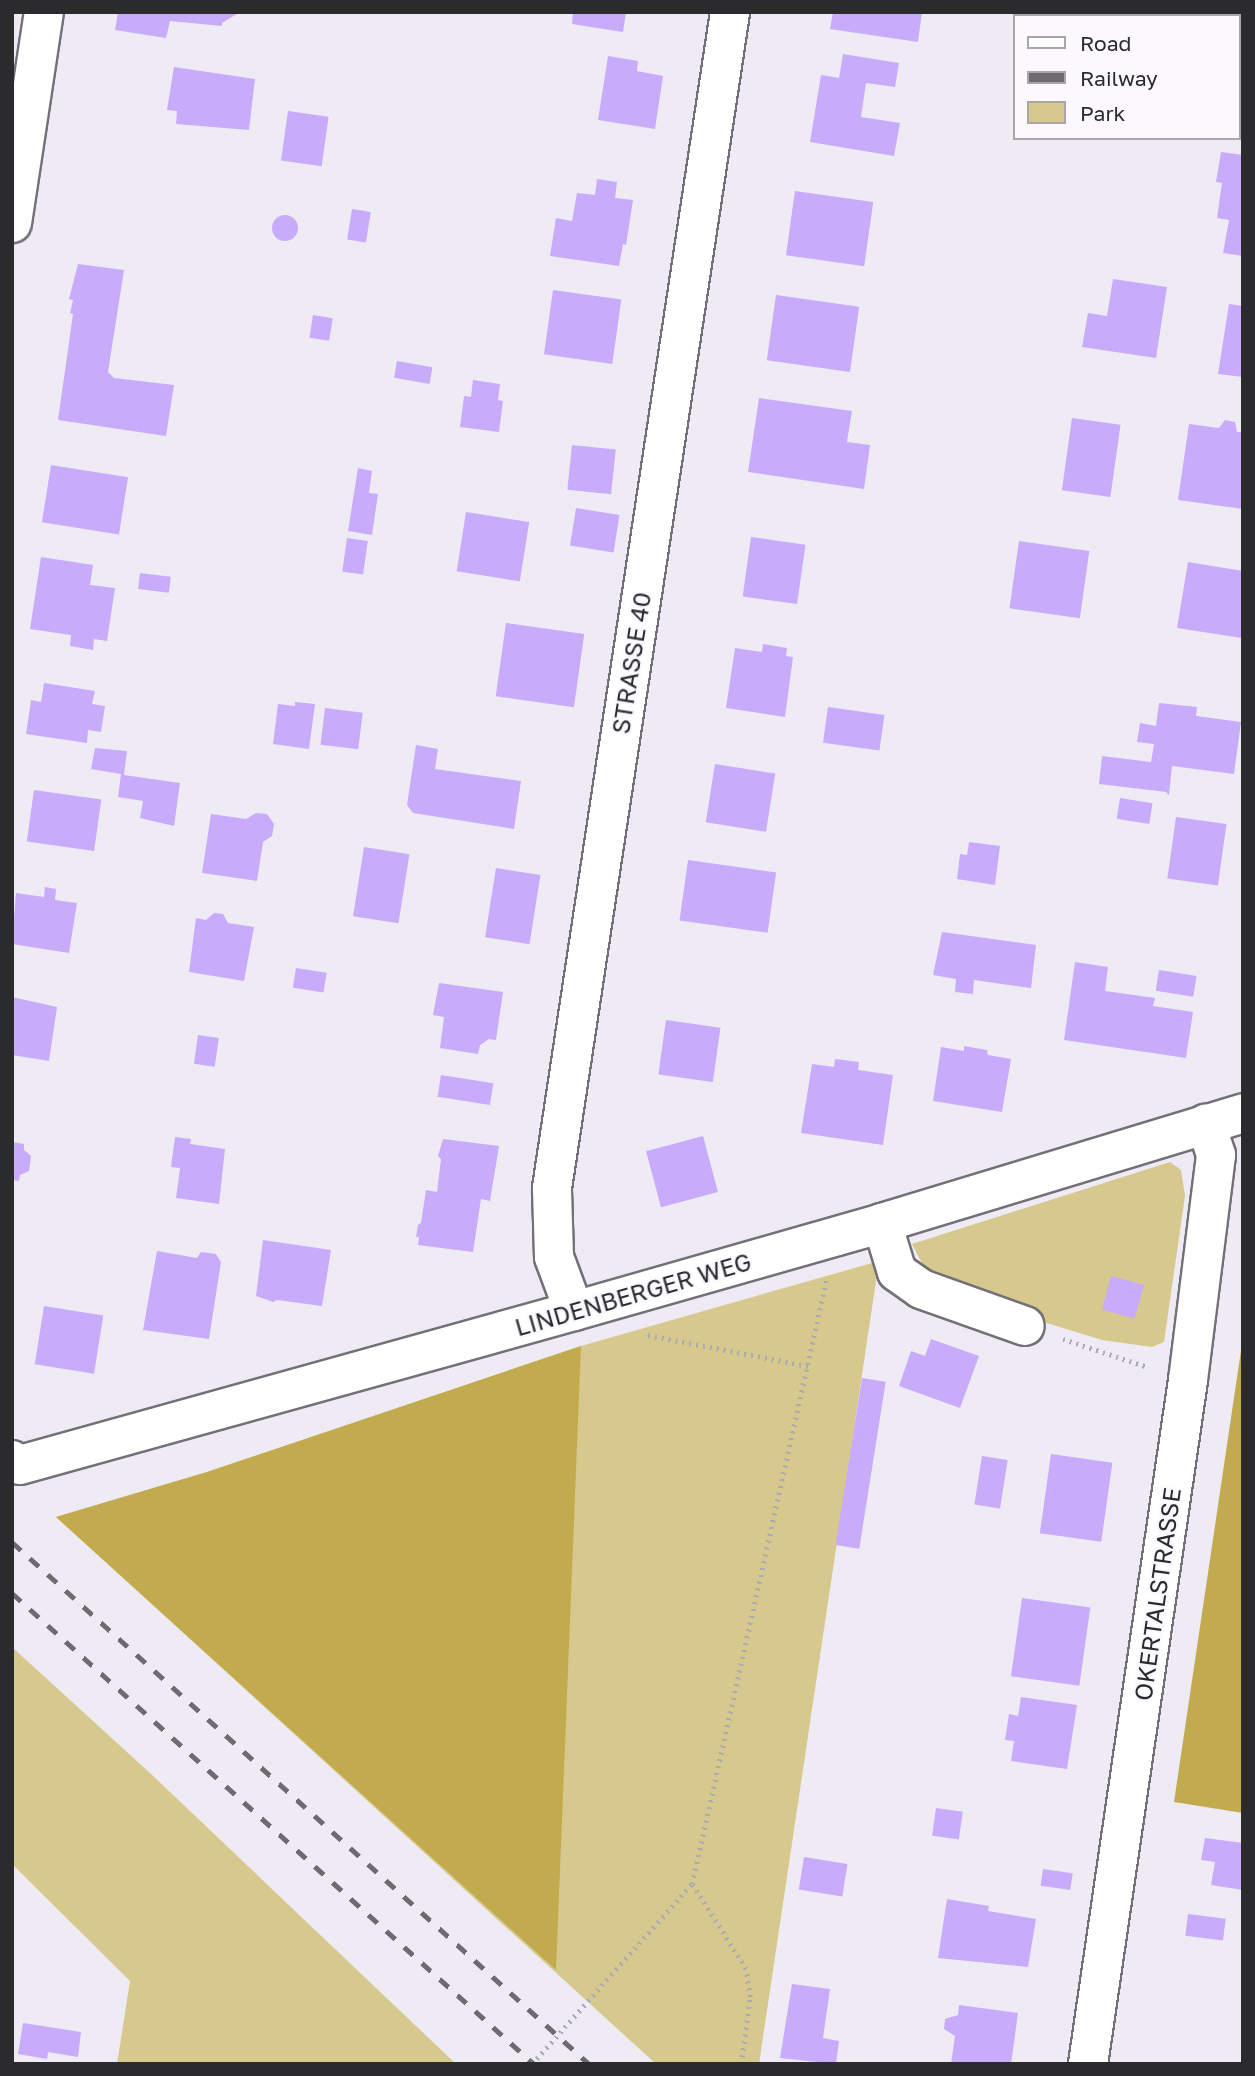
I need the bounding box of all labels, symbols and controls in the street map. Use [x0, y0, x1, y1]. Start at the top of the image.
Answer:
legend [1014, 14, 1241, 140]
text: Road [1080, 30, 1131, 56]
text: Railway [1080, 65, 1158, 91]
text: Park [1080, 100, 1125, 126]
street label: STRASSE 40 [606, 590, 656, 736]
street label: LINDENBERGER WEG [511, 1246, 755, 1342]
street label: OKERTALSTRASSE [1128, 1486, 1186, 1702]

